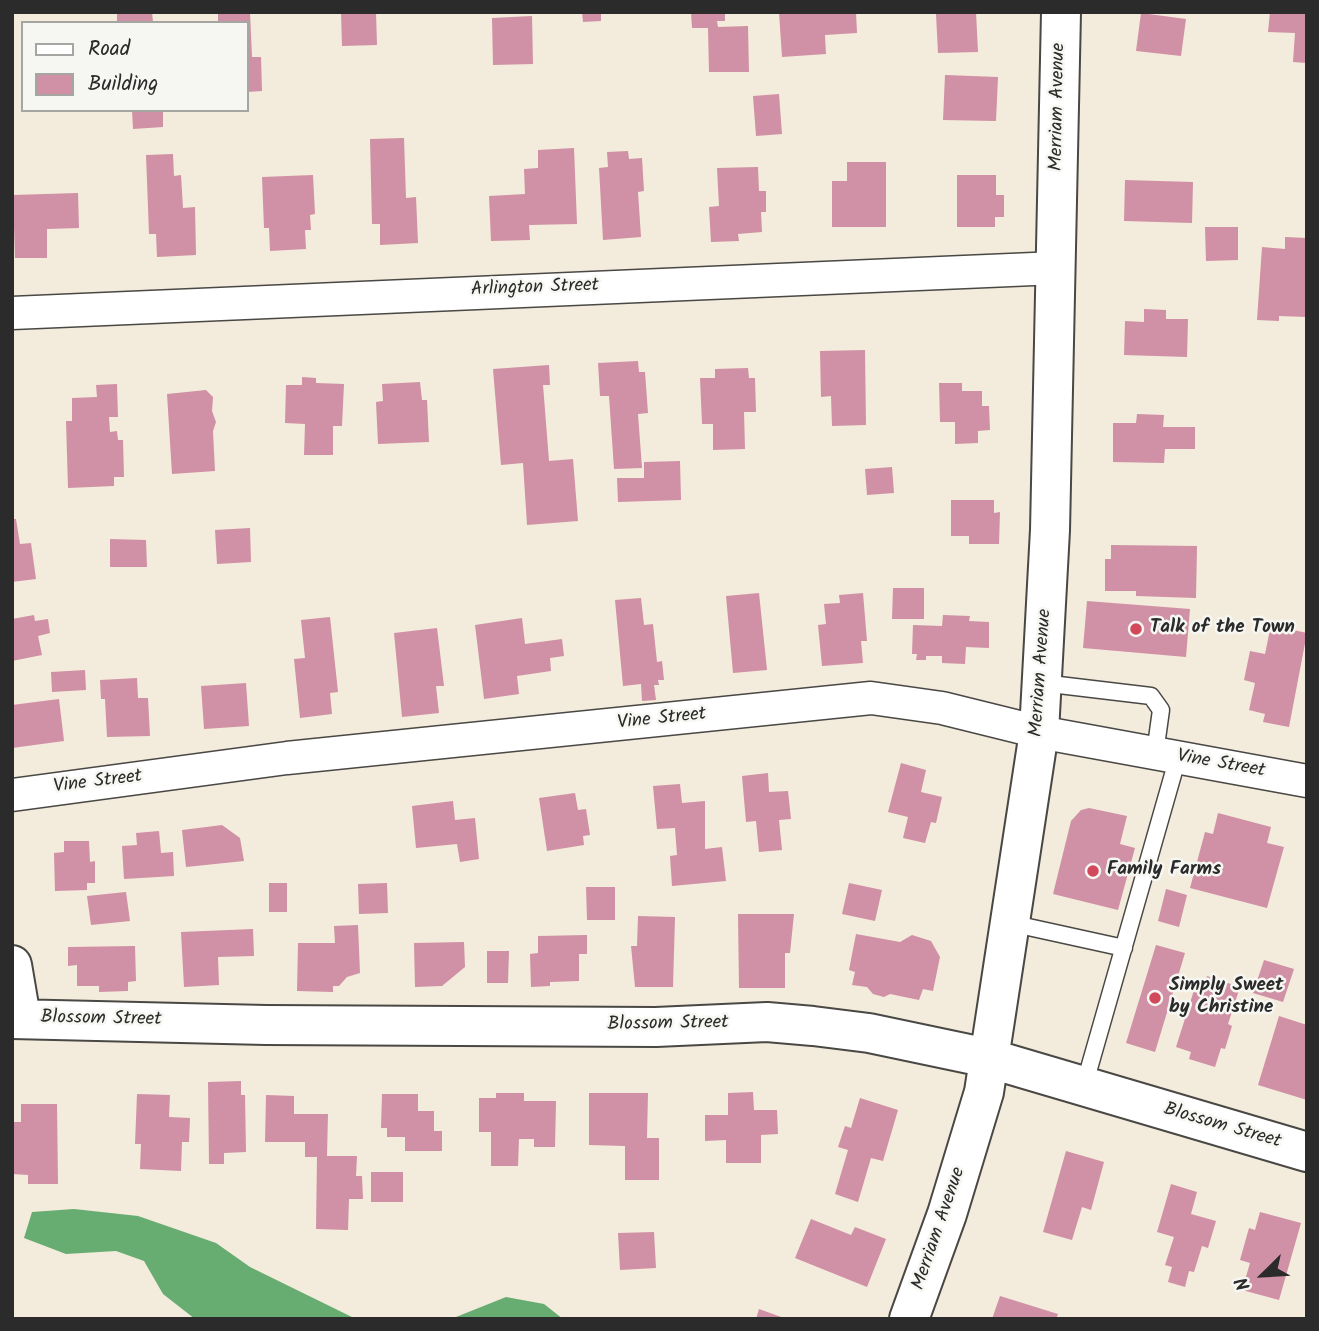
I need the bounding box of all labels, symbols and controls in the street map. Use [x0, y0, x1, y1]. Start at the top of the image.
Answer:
legend [21, 21, 248, 112]
text: Road [88, 33, 130, 66]
street label: Merriam Avenue [1046, 43, 1072, 171]
text: Building [88, 68, 158, 101]
street label: Arlington Street [471, 275, 599, 303]
street label: Merriam Avenue [1026, 608, 1058, 738]
place label: Talk of the Town [1150, 618, 1295, 640]
marker: Talk of the Town [1128, 621, 1144, 637]
street label: Vine Street [616, 704, 708, 736]
street label: Vine Street [1175, 746, 1267, 784]
street label: Vine Street [52, 766, 144, 800]
place label: Family Farms [1107, 860, 1221, 882]
marker: Family Farms [1085, 863, 1101, 879]
place label: Simply Sweet by Christine [1169, 976, 1284, 1020]
marker: Simply Sweet by Christine [1147, 990, 1163, 1006]
street label: Blossom Street [40, 1008, 162, 1032]
street label: Blossom Street [607, 1013, 729, 1037]
street label: Blossom Street [1161, 1099, 1283, 1155]
street label: Merriam Avenue [908, 1165, 972, 1293]
north arrow [1228, 1240, 1298, 1310]
text: N [1228, 1272, 1260, 1295]

